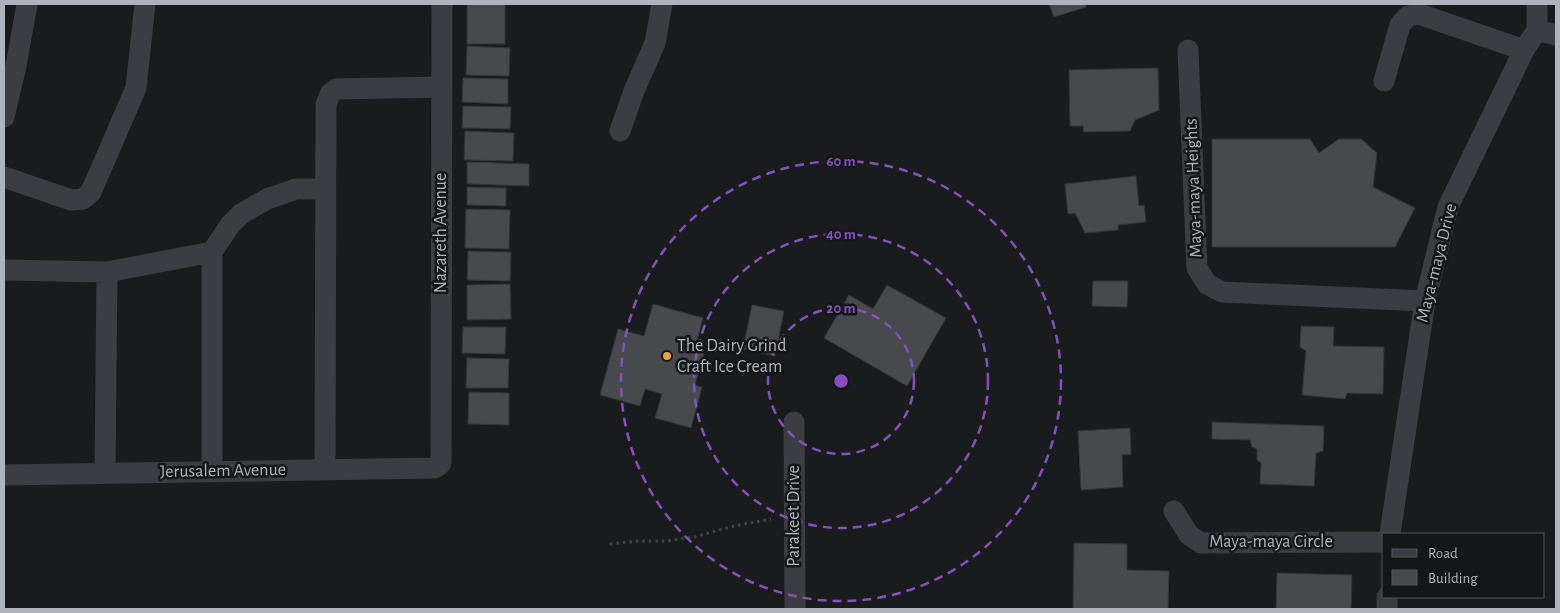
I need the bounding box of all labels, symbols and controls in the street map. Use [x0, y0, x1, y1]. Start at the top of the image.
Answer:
street label: Maya-maya Heights [1183, 118, 1205, 258]
text: 60 m [826, 154, 856, 169]
street label: Nazareth Avenue [432, 173, 450, 293]
street label: Maya-maya Drive [1414, 202, 1460, 324]
text: 40 m [826, 227, 856, 242]
text: 20 m [826, 301, 856, 316]
place label: The Dairy Grind Craft Ice Cream [677, 337, 786, 376]
marker: The Dairy Grind Craft Ice Cream [661, 350, 673, 362]
centre of rings [832, 372, 850, 390]
street label: Jerusalem Avenue [160, 461, 286, 481]
street label: Parakeet Drive [785, 465, 803, 567]
street label: Maya-maya Circle [1209, 533, 1333, 551]
legend [1382, 533, 1545, 598]
text: Road [1428, 546, 1458, 561]
text: Building [1428, 571, 1478, 586]

